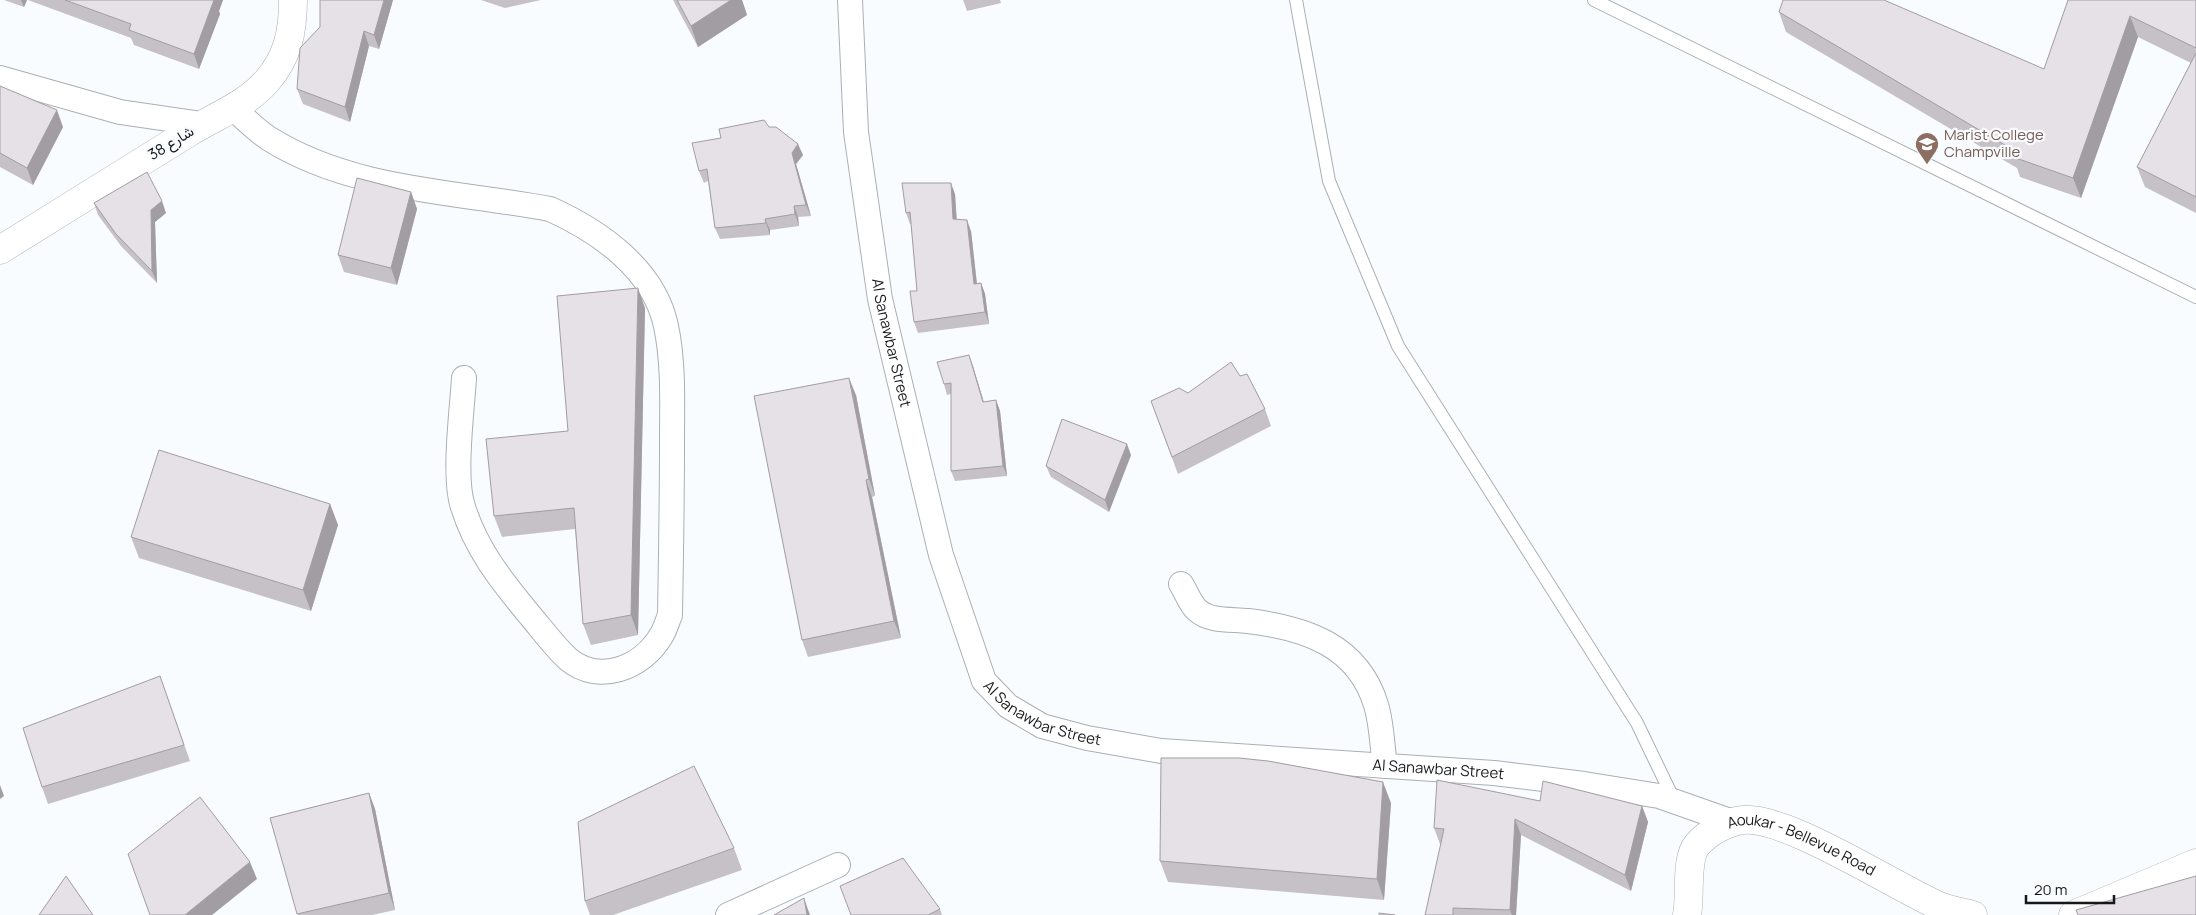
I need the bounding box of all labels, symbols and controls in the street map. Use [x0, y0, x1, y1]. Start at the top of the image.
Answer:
street label: شارع 38 [144, 120, 198, 166]
place label: Marist College Champville [1944, 124, 2044, 162]
school or university icon: Marist College Champville [1914, 131, 1940, 165]
street label: Al Sanawbar Street [867, 277, 916, 409]
street label: Al Sanawbar Street [979, 675, 1103, 750]
street label: Al Sanawbar Street [1372, 754, 1506, 784]
street label: Aoukar - Bellevue Road [1724, 809, 1879, 881]
scale bar [2026, 872, 2114, 904]
text: 20 m [2034, 879, 2067, 900]

